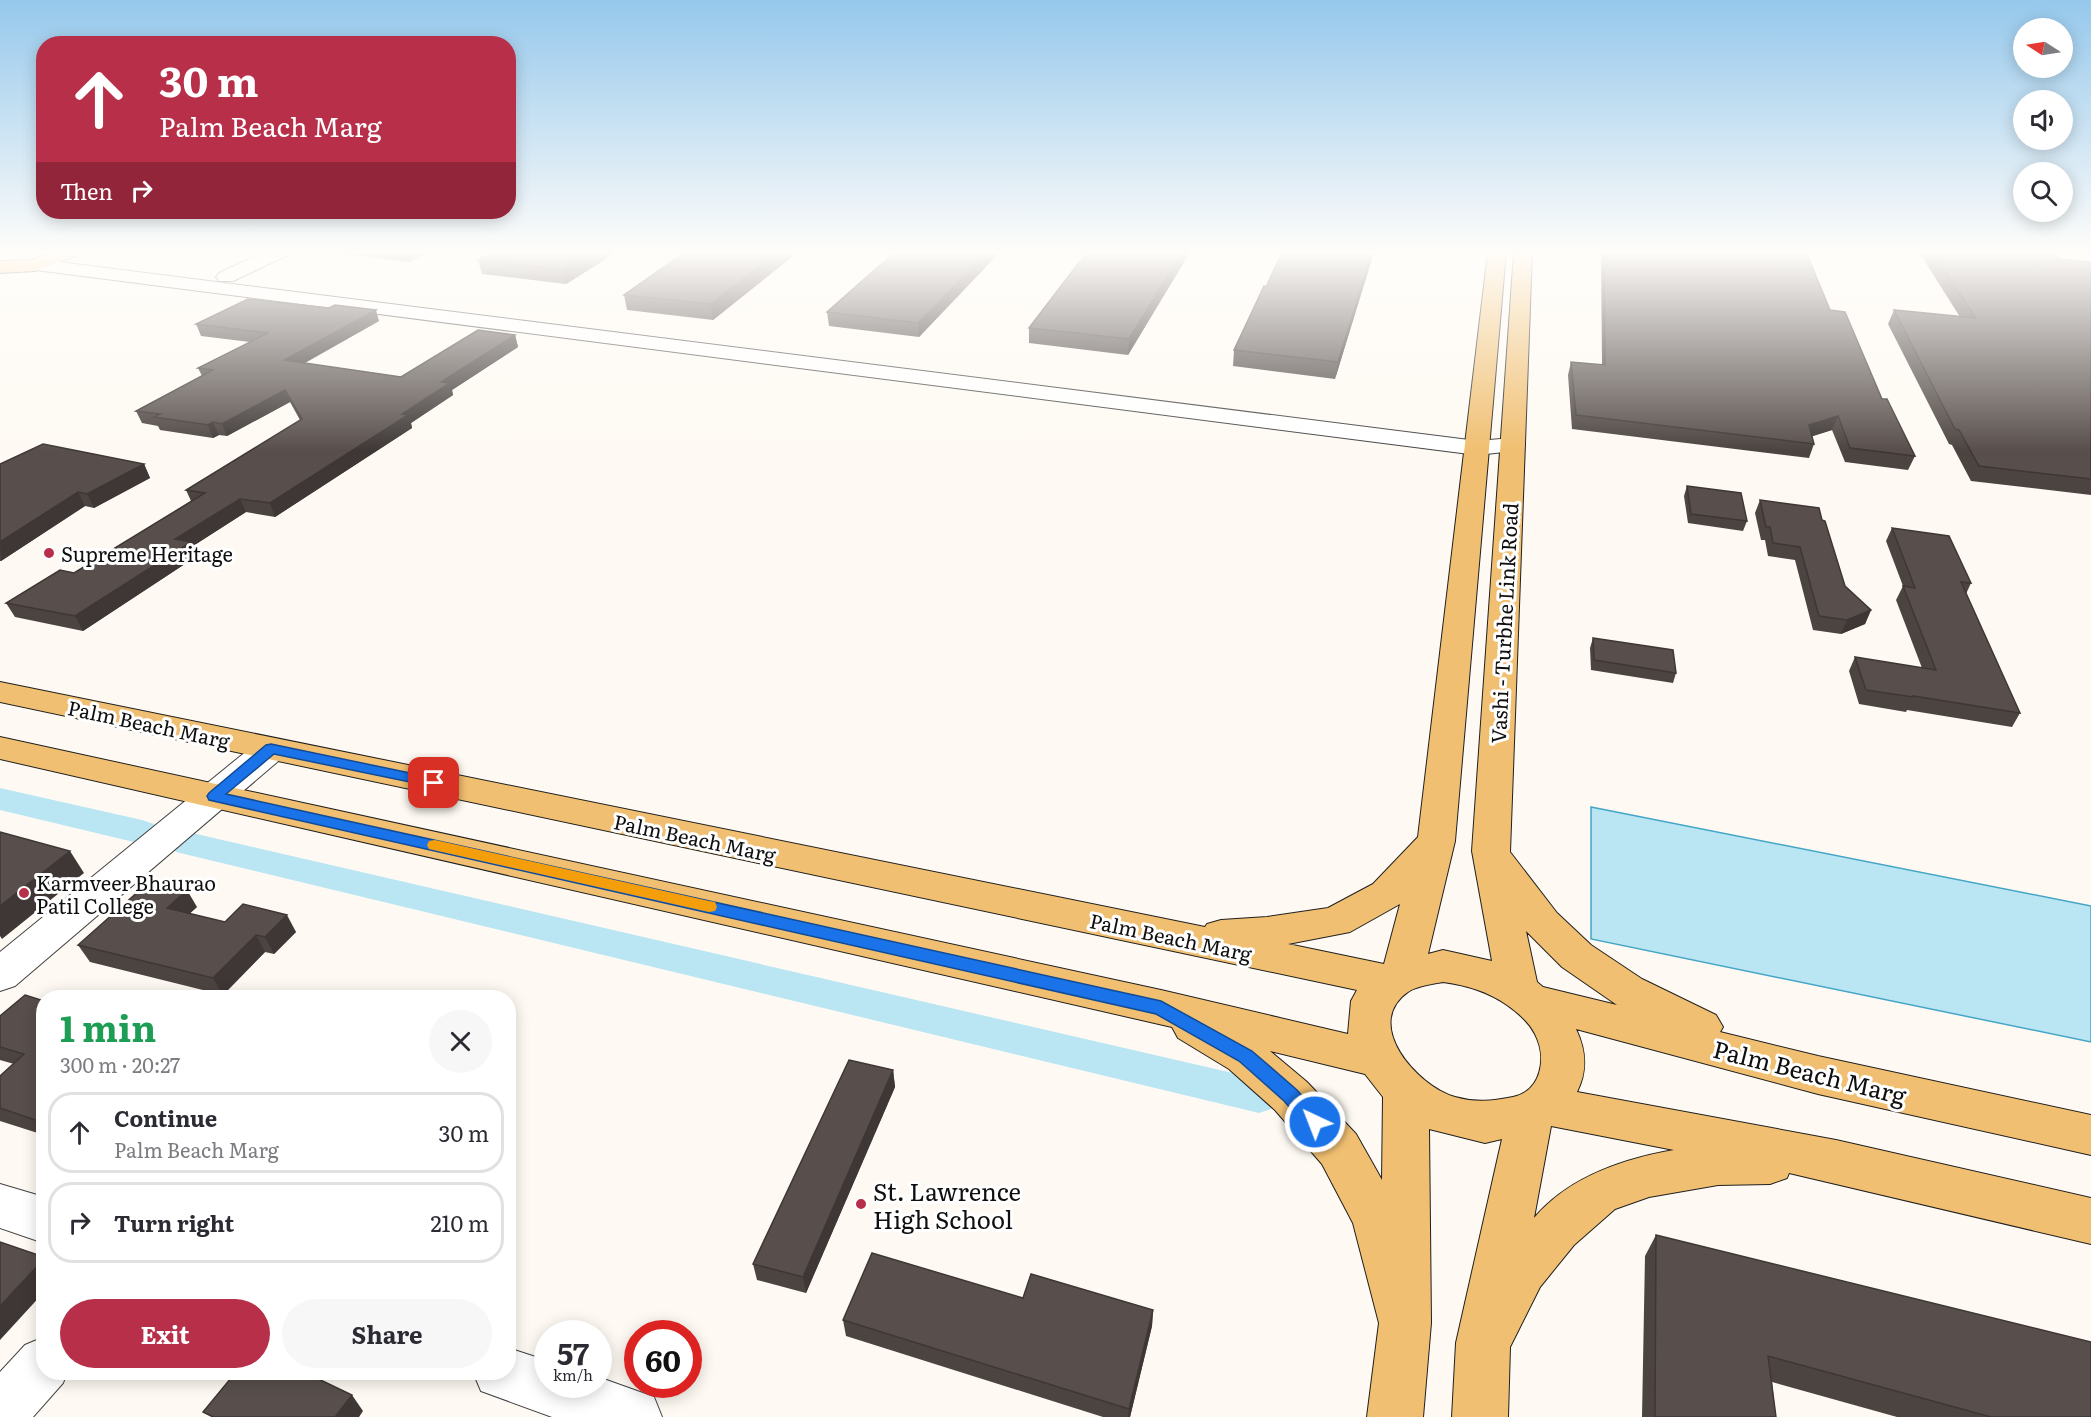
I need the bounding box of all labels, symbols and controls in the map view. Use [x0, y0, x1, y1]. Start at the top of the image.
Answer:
north arrow [2013, 18, 2073, 78]
map controls [2013, 18, 2073, 222]
text: 30 m [159, 48, 259, 110]
icon: ahead [60, 60, 138, 138]
button: sound [2013, 90, 2073, 150]
text: Palm Beach Marg [159, 105, 382, 145]
button: search [2013, 162, 2073, 222]
text: Then [60, 174, 113, 207]
icon: right [125, 174, 158, 207]
street label: Vashi - Turbhe Link Road [1482, 502, 1524, 744]
place label: Supreme Heritage [61, 538, 233, 568]
marker: Supreme Heritage [42, 546, 56, 560]
street label: Palm Beach Marg [65, 691, 234, 755]
pin [408, 757, 459, 808]
icon: arrive [417, 766, 450, 799]
street label: Palm Beach Marg [611, 805, 780, 869]
place label: Karmveer Bhaurao Patil College [36, 867, 216, 920]
marker: Karmveer Bhaurao Patil College [17, 886, 31, 900]
street label: Palm Beach Marg [1087, 904, 1256, 968]
text: 1 min [60, 1000, 156, 1053]
button: close [429, 1010, 492, 1073]
street label: Palm Beach Marg [1710, 1030, 1911, 1112]
text: 300 m · 20:27 [60, 1049, 180, 1079]
position arrow [1283, 1090, 1347, 1154]
text: Continue [114, 1101, 217, 1134]
icon: ahead [63, 1116, 96, 1149]
text: 30 m [439, 1116, 489, 1149]
text: Palm Beach Marg [114, 1134, 279, 1164]
place label: St. Lawrence High School [873, 1173, 1021, 1236]
marker: St. Lawrence High School [854, 1197, 868, 1211]
icon: right [63, 1206, 96, 1239]
text: Turn right [114, 1206, 234, 1239]
text: 210 m [430, 1206, 489, 1239]
button: Exit [60, 1299, 270, 1368]
button: Share [282, 1299, 492, 1368]
speed limit sign: 60 [624, 1320, 702, 1398]
text: 57 [557, 1330, 589, 1374]
text: km/h [553, 1363, 593, 1386]

